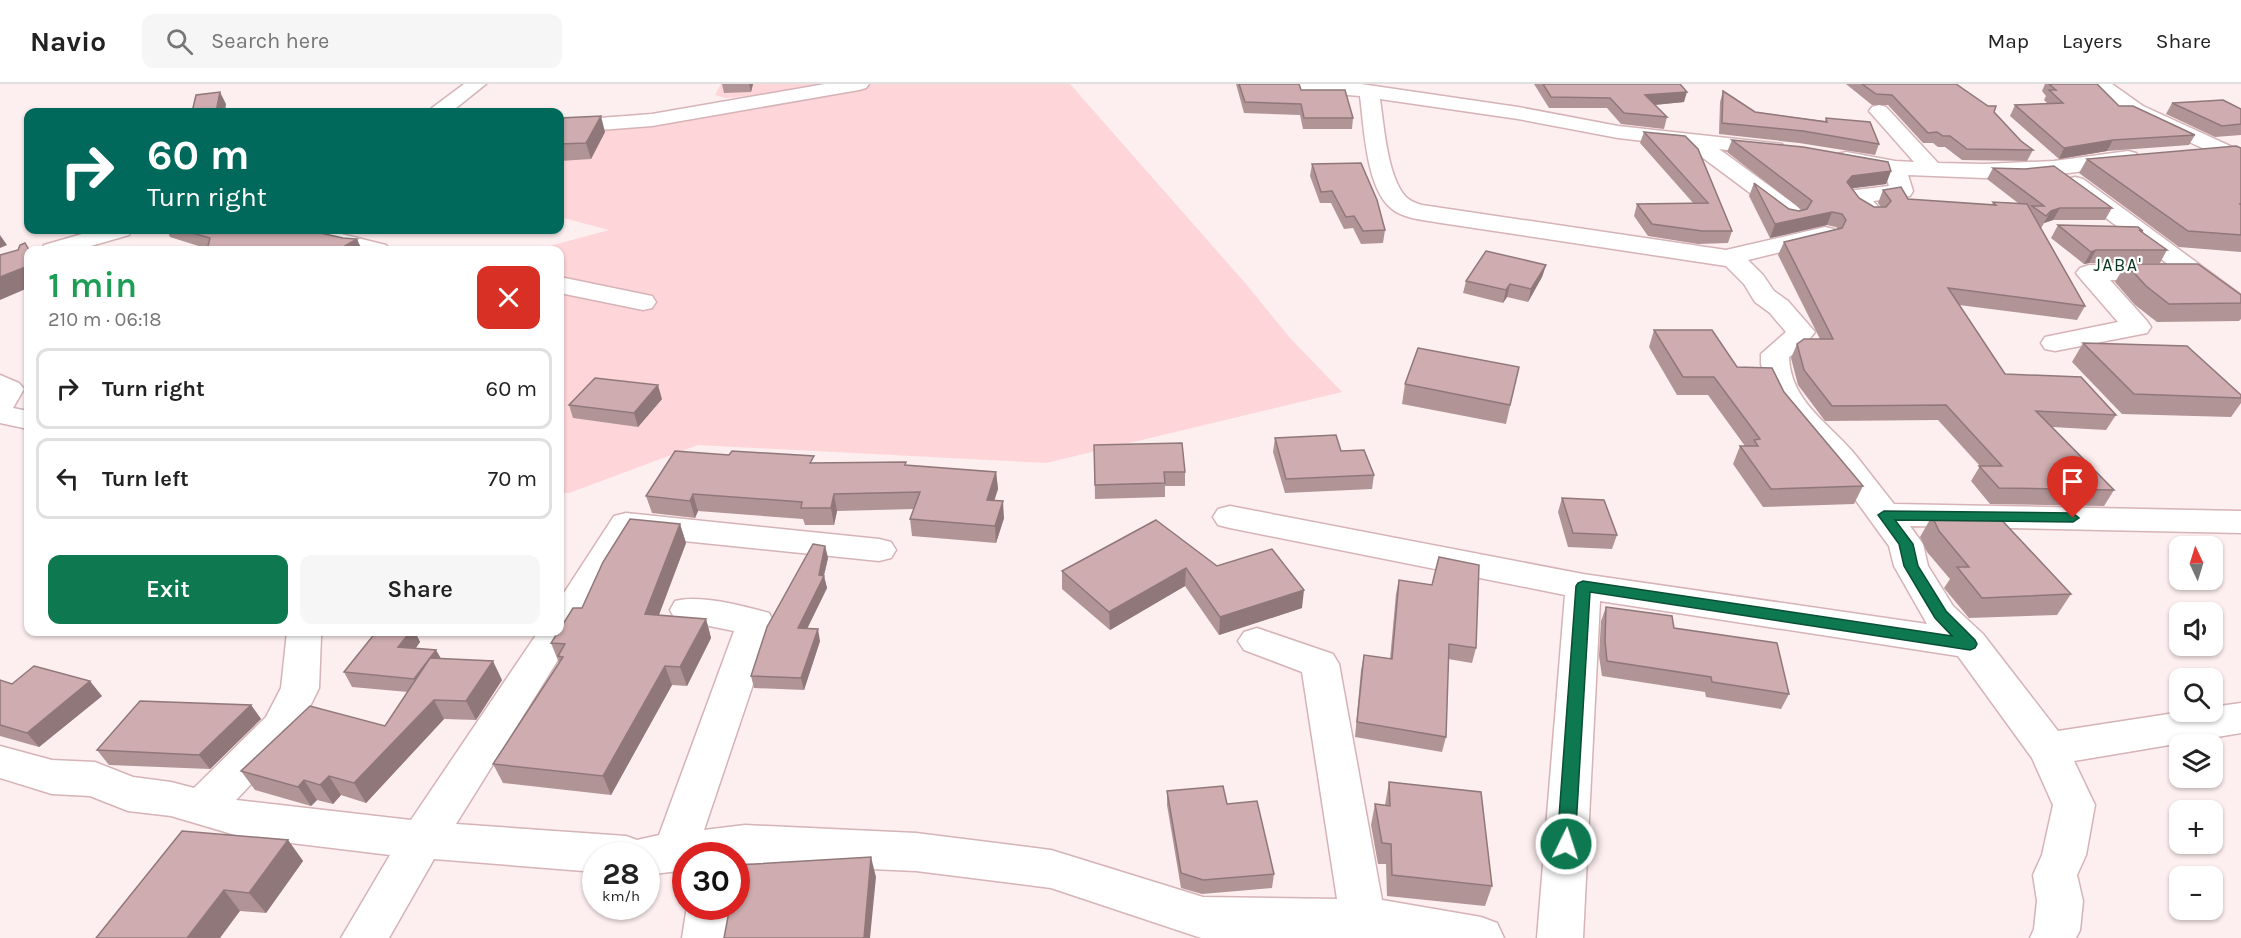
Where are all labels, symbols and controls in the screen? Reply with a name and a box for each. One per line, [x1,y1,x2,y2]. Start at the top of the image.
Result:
search box [142,14,562,68]
text: Navio [30,25,106,58]
icon: search [163,25,196,58]
text: Search here [211,28,329,54]
text: Map [1987,29,2029,53]
text: Layers [2062,29,2123,53]
text: Share [2156,29,2211,53]
text: 60 m [147,130,250,180]
icon: right [48,132,126,210]
text: Turn right [147,181,267,213]
district label: JABA' [2093,254,2143,276]
text: 1 min [48,264,137,306]
button: close [477,266,540,329]
text: 210 m · 06:18 [48,308,161,331]
icon: right [51,372,84,405]
text: Turn right [102,376,205,402]
text: 60 m [486,376,537,402]
pin [2047,456,2098,518]
icon: left [51,462,84,495]
icon: arrive [2056,465,2089,498]
text: Turn left [102,466,189,492]
text: 70 m [488,466,537,492]
north arrow [2169,536,2223,590]
map controls [2169,536,2223,920]
button: Exit [48,555,288,624]
button: Share [300,555,540,624]
button: sound [2169,602,2223,656]
button: search [2169,668,2223,722]
button: layers [2169,734,2223,788]
button: + [2169,800,2223,854]
position arrow [1534,812,1598,876]
speed limit sign: 30 [672,842,750,920]
text: 28 [602,856,640,892]
button: − [2169,866,2223,920]
text: km/h [602,887,640,905]

